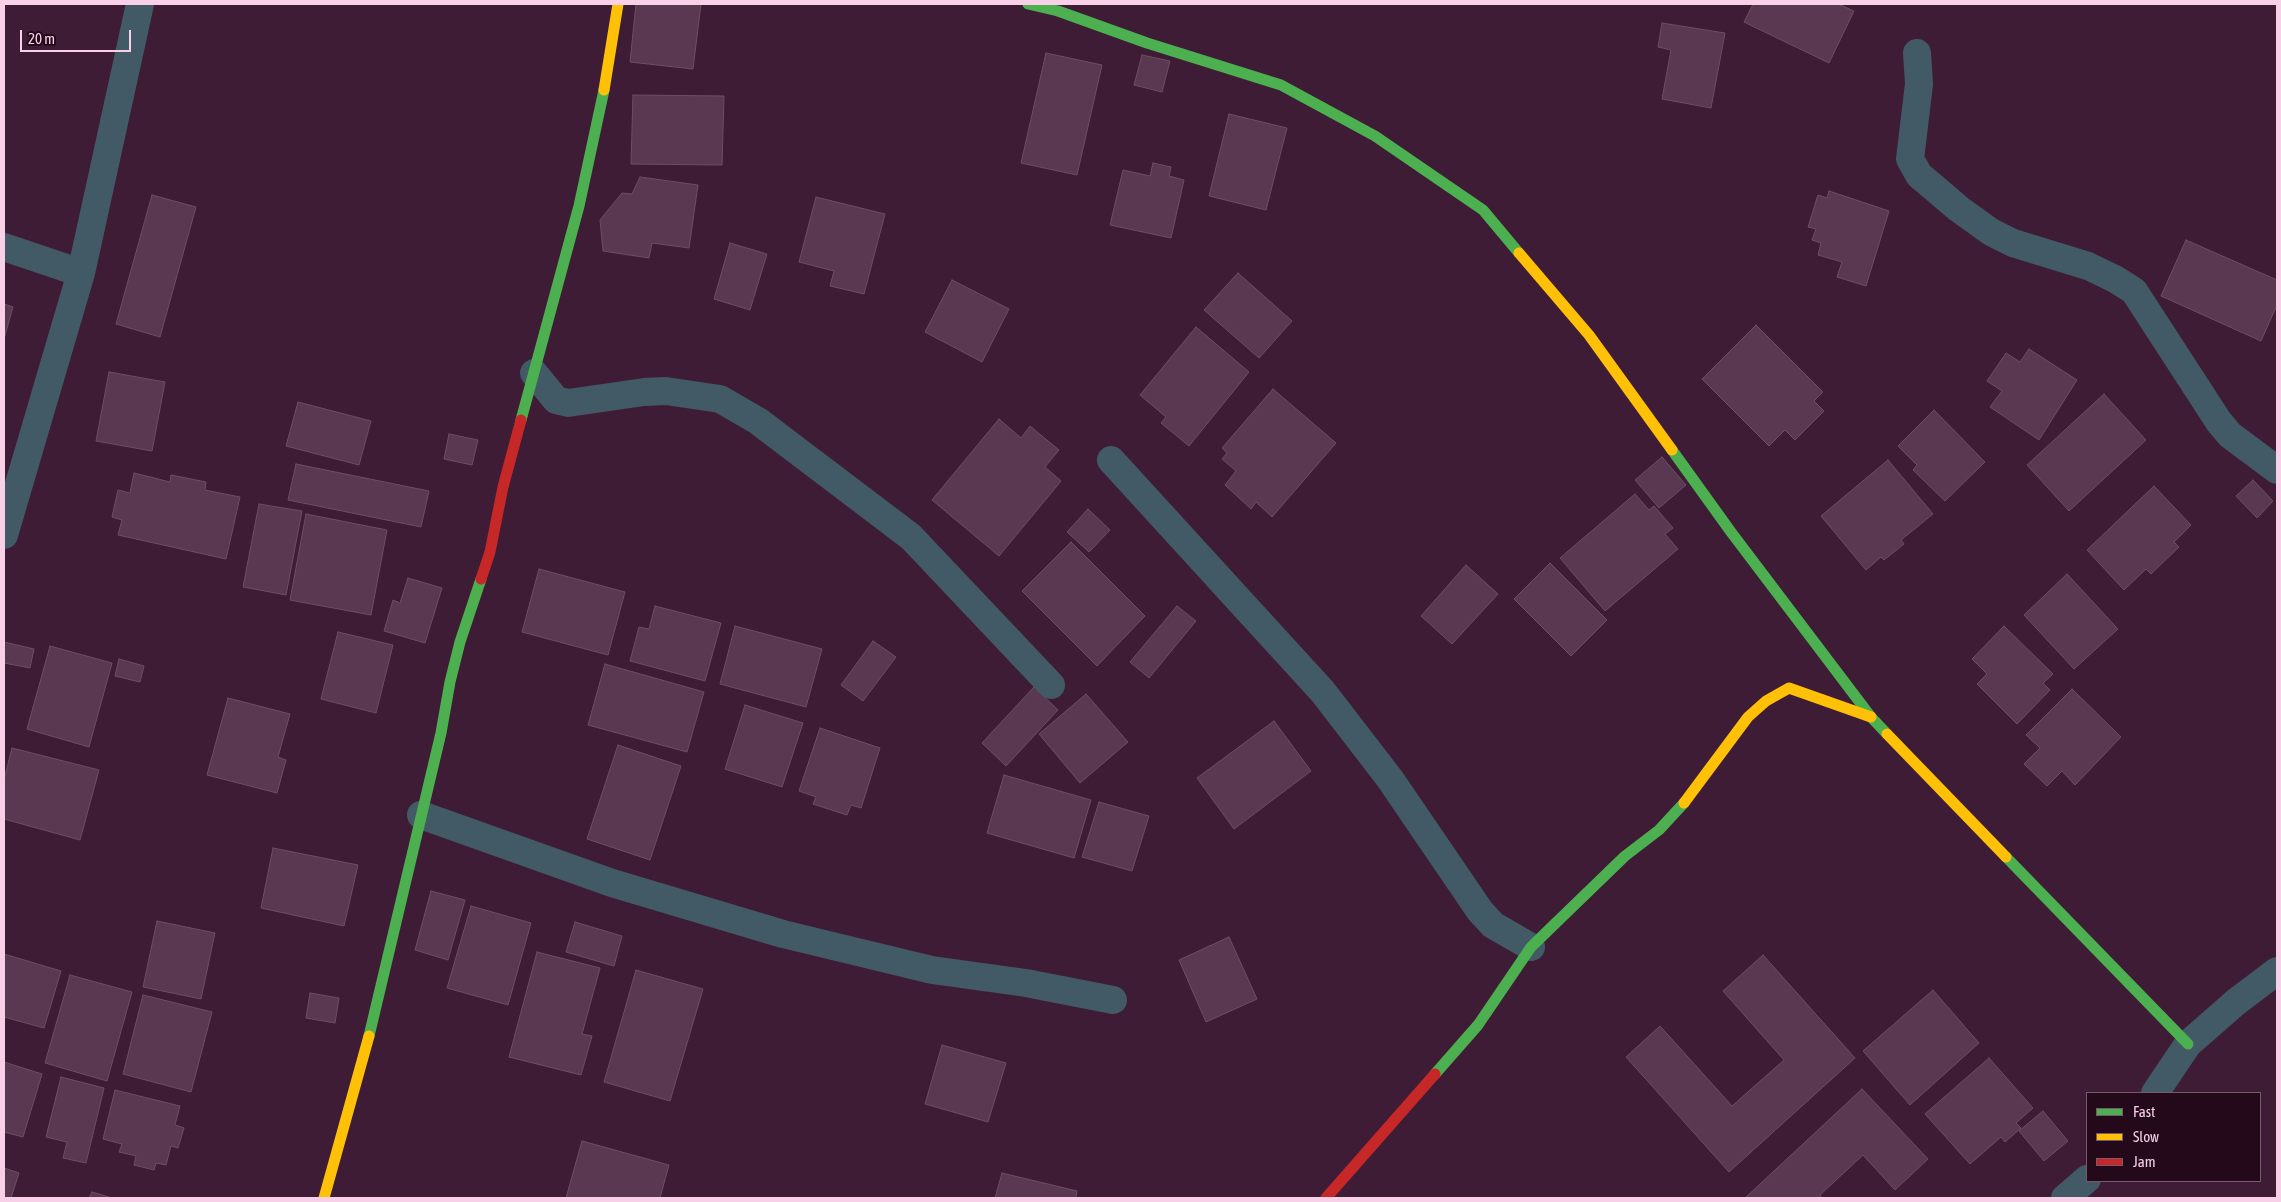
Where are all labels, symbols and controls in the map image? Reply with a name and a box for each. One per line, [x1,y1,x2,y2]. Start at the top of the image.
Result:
scale bar [22,20,134,52]
text: 20 m [28,30,55,47]
legend [2086,1092,2261,1182]
text: Fast [2133,1103,2155,1120]
text: Slow [2133,1128,2159,1145]
text: Jam [2133,1153,2156,1170]

